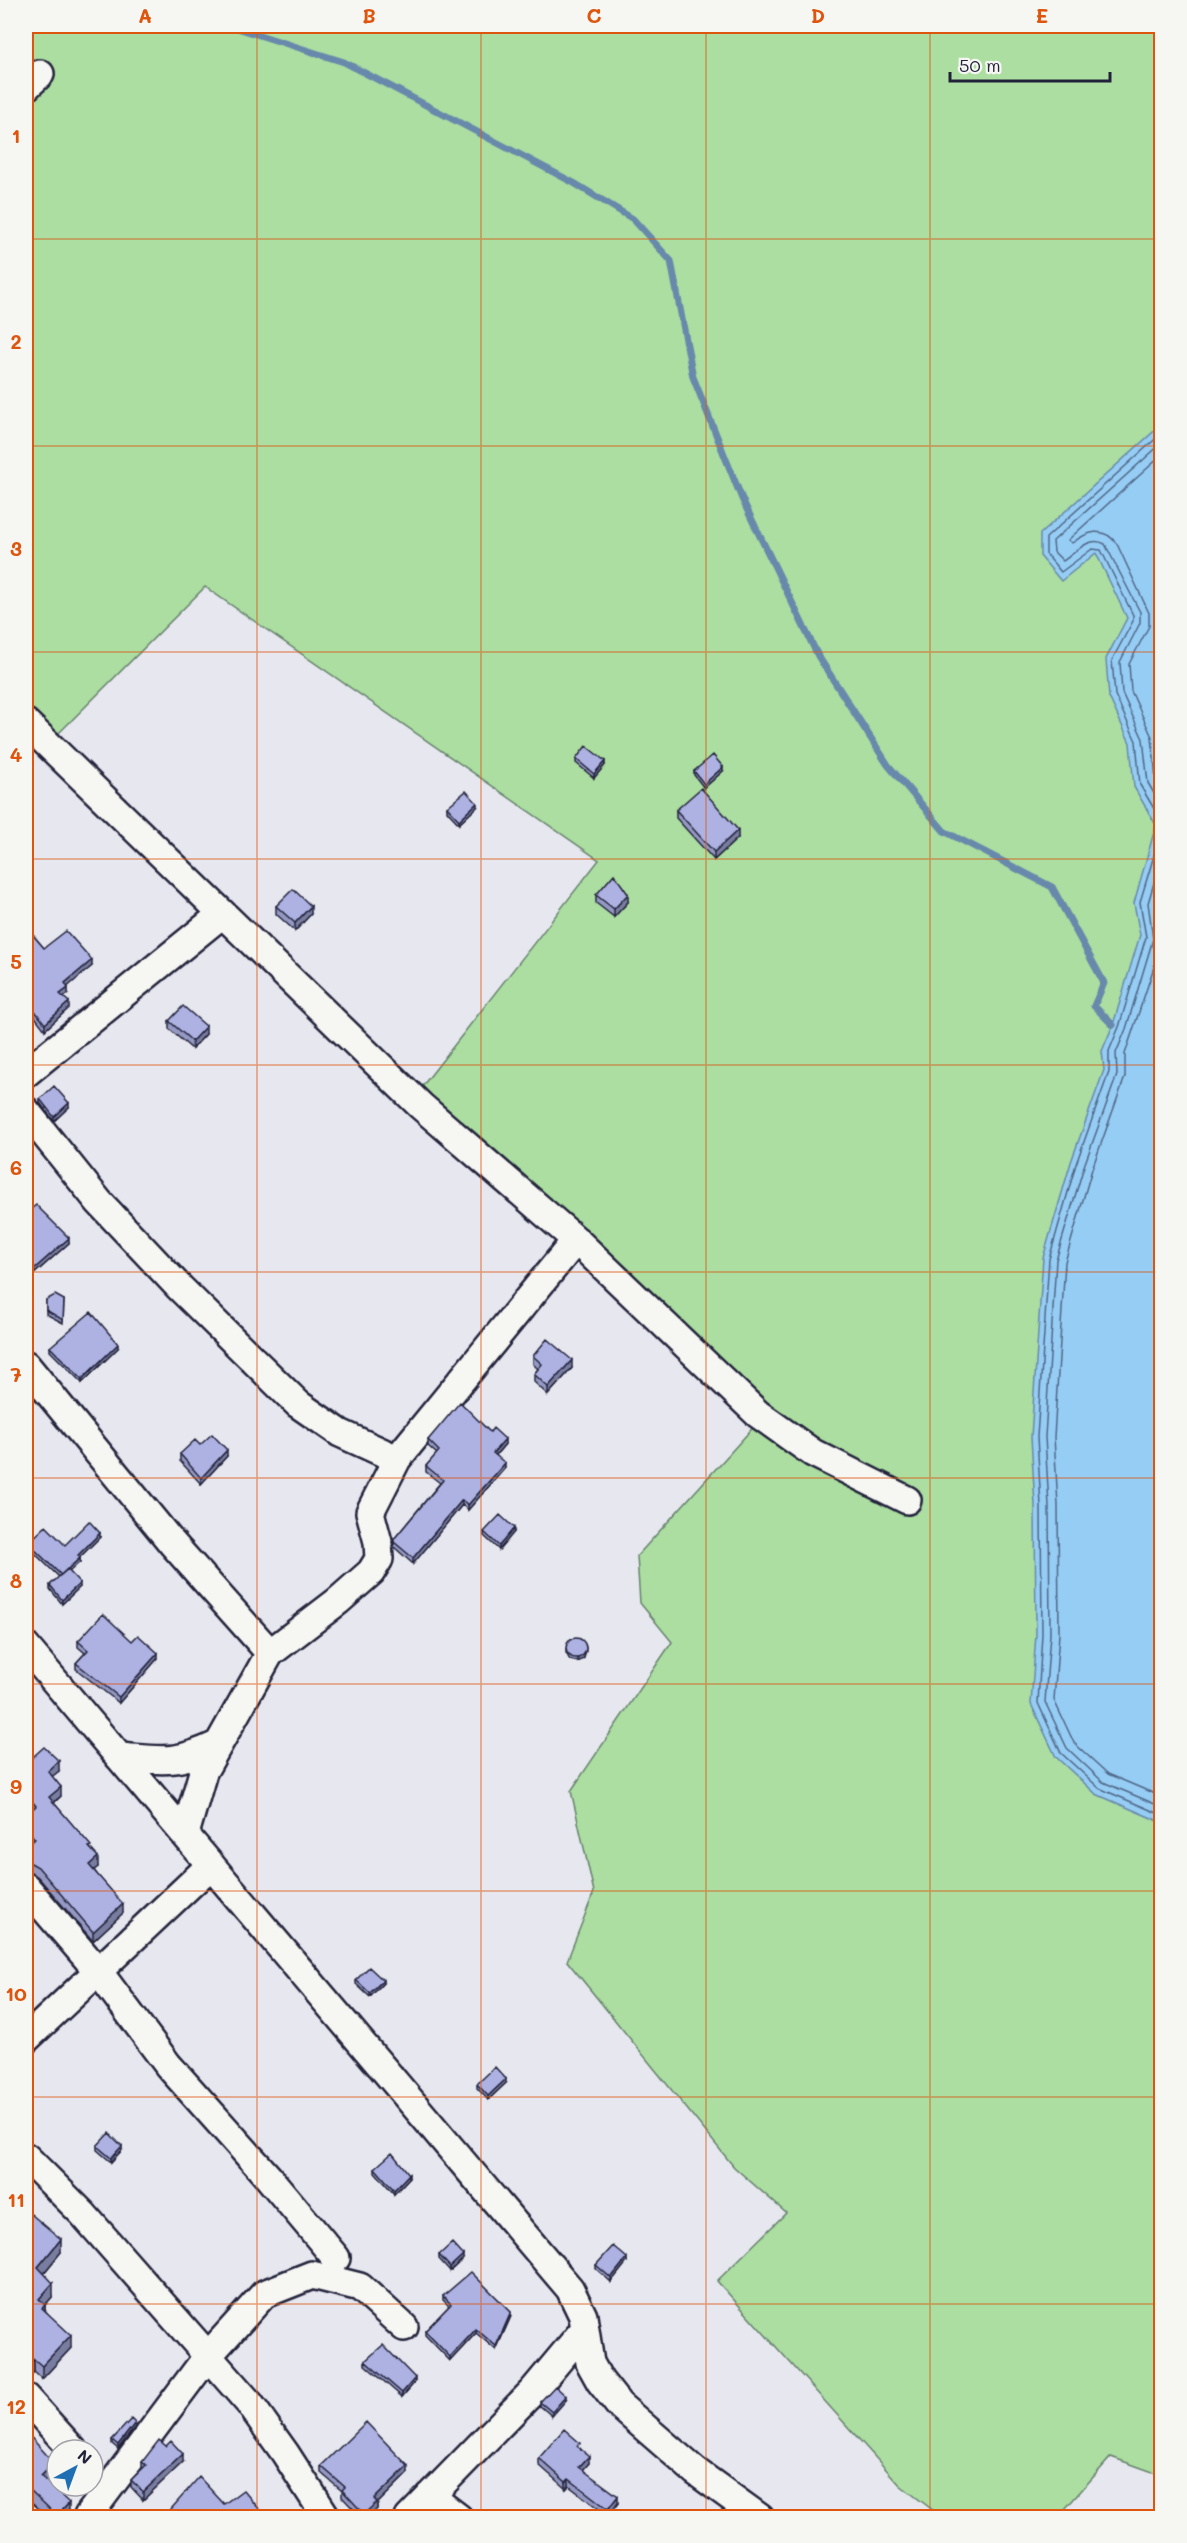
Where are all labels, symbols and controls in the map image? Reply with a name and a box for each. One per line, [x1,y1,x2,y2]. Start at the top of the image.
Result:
text: A [138,2,152,28]
text: B [362,2,376,28]
text: C [587,2,602,28]
text: D [811,2,825,28]
text: E [1036,2,1048,28]
scale bar [950,45,1110,83]
text: 50 m [959,53,1001,77]
text: 1 [12,122,20,148]
text: 2 [10,328,22,354]
text: 3 [10,535,22,561]
text: 4 [10,741,23,767]
text: 5 [10,948,22,974]
text: 6 [10,1154,22,1180]
text: 7 [10,1361,22,1387]
text: 8 [10,1567,22,1593]
text: 9 [10,1773,22,1799]
text: 10 [5,1980,27,2006]
text: 11 [7,2186,25,2212]
text: 12 [6,2393,26,2419]
north arrow [45,2438,105,2498]
text: N [74,2444,97,2468]

